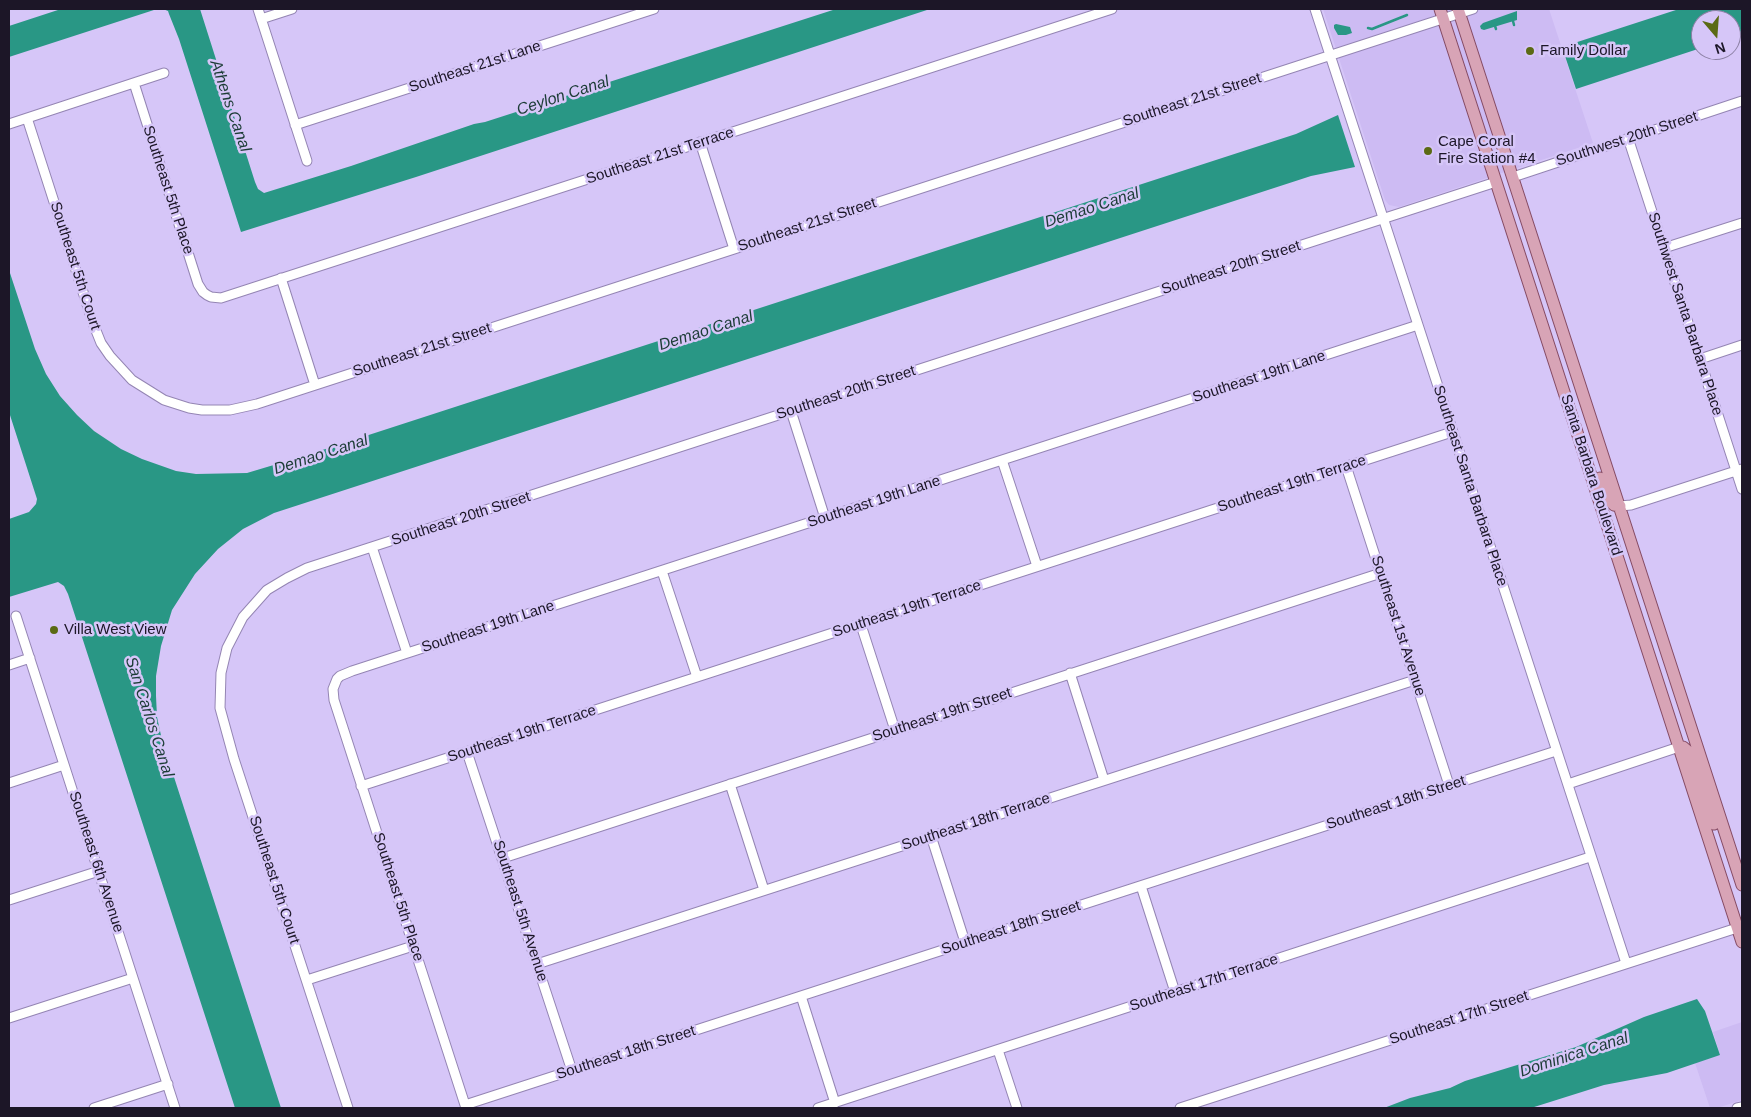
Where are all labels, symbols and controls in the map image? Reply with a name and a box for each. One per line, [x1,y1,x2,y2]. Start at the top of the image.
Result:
north arrow [1691,10,1741,60]
street label: Southeast 21st Lane [407,37,543,97]
text: N [1713,39,1728,57]
place label: Family Dollar [1540,42,1628,60]
marker: Family Dollar [1524,45,1536,57]
water label: Athens Canal [205,57,255,155]
street label: Southeast 21st Street [1121,69,1263,131]
water label: Ceylon Canal [514,72,612,120]
street label: Southwest 20th Street [1554,108,1700,170]
street label: Southeast 5th Place [139,123,197,257]
street label: Southeast 21st Terrace [584,124,736,188]
place label: Cape Coral Fire Station #4 [1438,133,1536,168]
marker: Cape Coral Fire Station #4 [1422,145,1434,157]
water label: Demao Canal [1043,184,1141,232]
street label: Southeast 21st Street [736,194,878,256]
street label: Southeast 5th Court [46,200,104,332]
street label: Southwest Santa Barbara Place [1644,210,1726,418]
street label: Southeast 20th Street [1159,237,1303,299]
water label: Demao Canal [657,307,755,355]
street label: Southeast 21st Street [351,319,493,381]
street label: Southeast 19th Lane [1190,347,1328,407]
street label: Southeast 20th Street [774,362,918,424]
street label: Southeast Santa Barbara Place [1429,383,1511,589]
street label: Santa Barbara Boulevard [1556,392,1626,558]
water label: Demao Canal [272,431,370,479]
street label: Southeast 19th Terrace [1215,451,1369,517]
street label: Southeast 19th Lane [805,472,943,532]
street label: Southeast 20th Street [389,488,533,550]
street label: Southeast 1st Avenue [1367,554,1429,698]
street label: Southeast 19th Terrace [830,576,984,642]
street label: Southeast 19th Lane [419,597,557,657]
place label: Villa West View [64,621,167,639]
marker: Villa West View [48,624,60,636]
water label: San Carlos Canal [120,654,178,780]
street label: Southeast 19th Street [870,684,1014,746]
street label: Southeast 19th Terrace [445,701,599,767]
street label: Southeast 18th Street [1324,772,1468,834]
street label: Southeast 6th Avenue [65,789,127,935]
street label: Southeast 18th Terrace [899,789,1053,855]
street label: Southeast 5th Court [245,814,303,946]
street label: Southeast 5th Place [369,830,427,964]
street label: Southeast 5th Avenue [489,838,551,984]
street label: Southeast 18th Street [939,897,1083,959]
street label: Southeast 17th Terrace [1127,950,1281,1016]
street label: Southeast 17th Street [1387,987,1531,1049]
street label: Southeast 18th Street [554,1022,698,1084]
water label: Dominica Canal [1517,1028,1631,1082]

